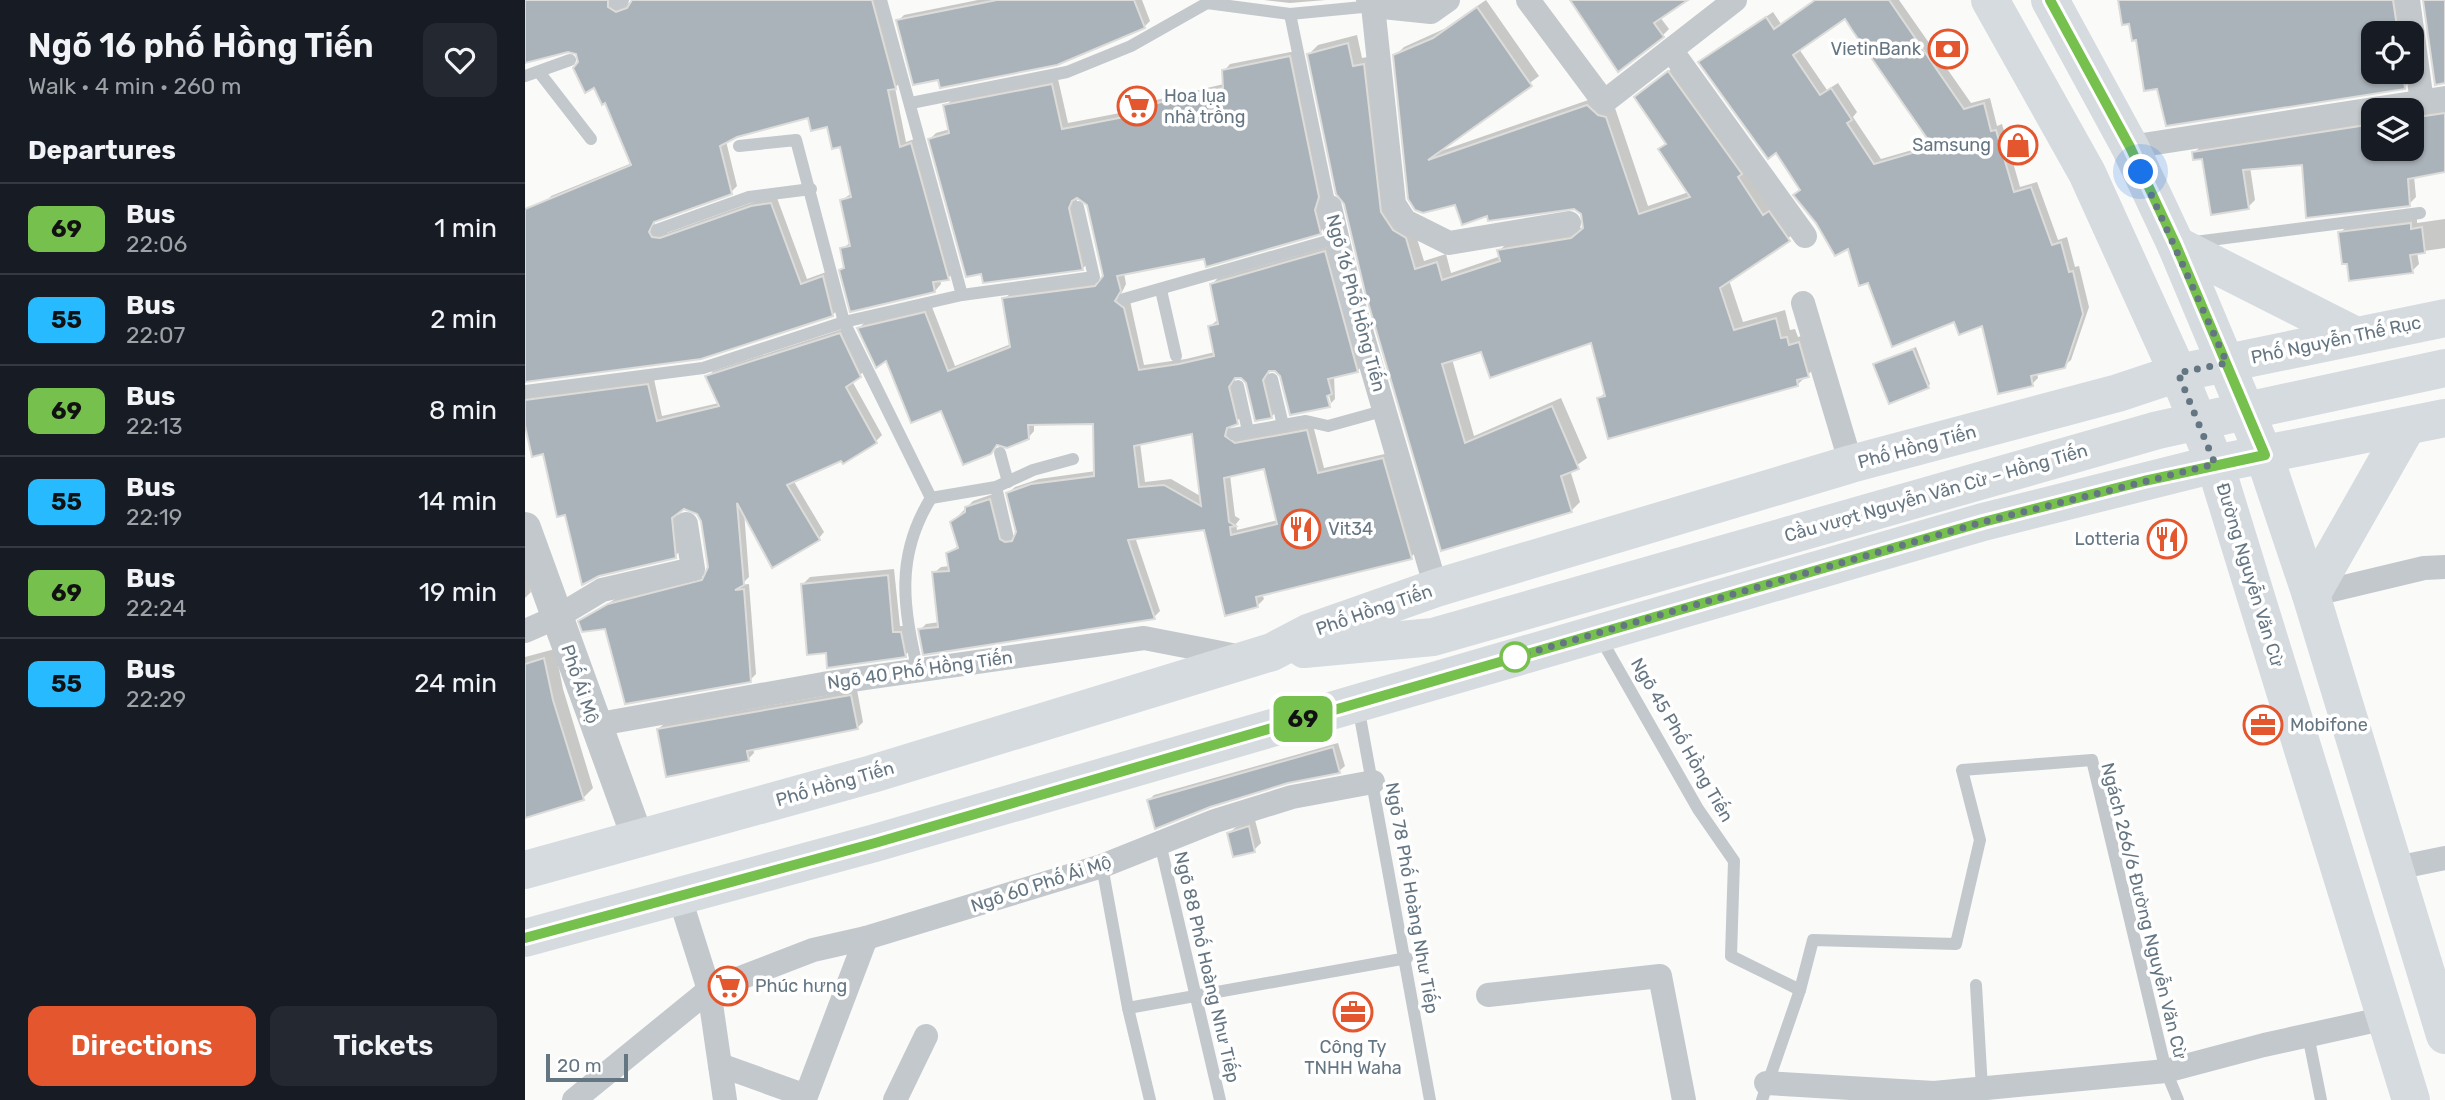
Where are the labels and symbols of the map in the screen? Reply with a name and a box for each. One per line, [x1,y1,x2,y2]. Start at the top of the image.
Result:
bank icon: VietinBank [1927,28,1969,70]
place label: VietinBank [1830,38,1922,60]
supermarket icon: Hoa lụa nhà trồng [1116,85,1158,127]
place label: Hoa lụa nhà trồng [1164,85,1246,128]
shop icon: Samsung [1997,124,2039,166]
place label: Samsung [1912,134,1991,156]
your location [2123,154,2158,189]
street label: Ngõ 16 Phố Hồng Tiến [1322,212,1391,394]
street label: Phố Nguyễn Thế Rục [2249,310,2423,369]
street label: Phố Hồng Tiến [1855,420,1979,473]
street label: Cầu vượt Nguyễn Văn Cừ – Hồng Tiến [1782,438,2090,547]
street label: Đường Nguyễn Văn Cừ [2212,480,2289,670]
restaurant icon: Vit34 [1280,508,1322,550]
place label: Vit34 [1328,518,1373,540]
restaurant icon: Lotteria [2146,518,2188,560]
place label: Lotteria [2075,528,2140,550]
street label: Phố Hồng Tiến [1313,579,1435,640]
street label: Phố Ái Mộ [556,641,605,726]
unlabelled marker [1500,642,1530,672]
street label: Ngõ 40 Phố Hồng Tiến [826,645,1014,694]
street label: Ngõ 45 Phố Hồng Tiến [1626,654,1739,826]
line badge: 69 [1271,696,1335,742]
office icon: Mobifone [2242,704,2284,746]
place label: Mobifone [2290,714,2368,736]
street label: Phố Hồng Tiến [773,756,897,811]
street label: Ngách 266/6 Đường Nguyễn Văn Cừ [2096,760,2192,1062]
street label: Ngõ 78 Phố Hoàng Như Tiếp [1381,780,1444,1015]
street label: Ngõ 88 Phố Hoàng Như Tiếp [1170,849,1245,1085]
street label: Ngõ 60 Phố Ái Mộ [968,850,1114,917]
supermarket icon: Phúc hưng [707,965,749,1007]
place label: Phúc hưng [755,975,847,997]
office icon: Công Ty TNHH Waha [1332,991,1374,1033]
place label: Công Ty TNHH Waha [1304,1036,1402,1079]
scale bar [546,1051,628,1083]

